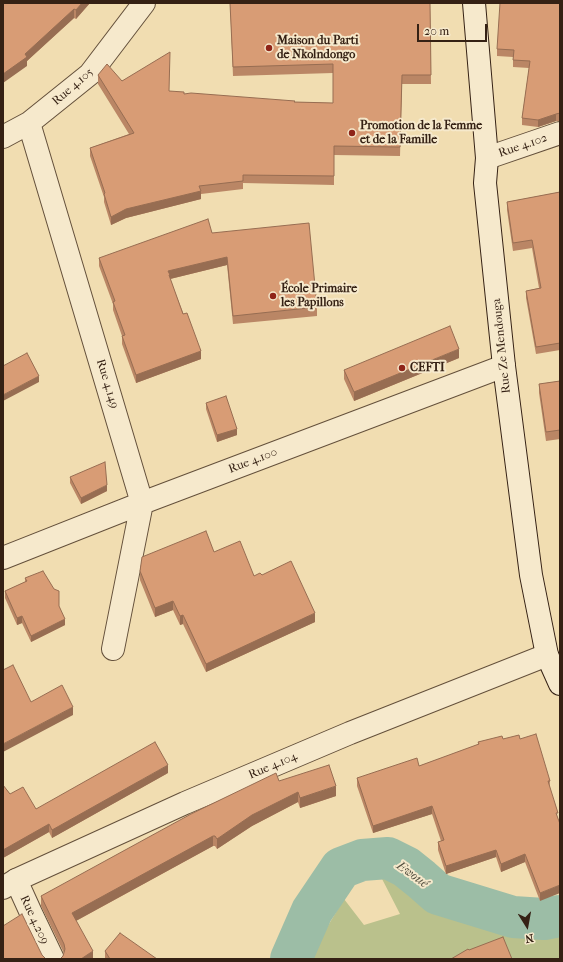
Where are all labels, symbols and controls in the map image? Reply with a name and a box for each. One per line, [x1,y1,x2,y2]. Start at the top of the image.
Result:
scale bar [419,16,489,42]
text: 20 m [424,24,449,38]
place label: Maison du Parti de Nkolndongo [277,34,359,62]
marker: Maison du Parti de Nkolndongo [264,43,274,53]
street label: Rue 4.105 [50,65,96,109]
place label: Promotion de la Femme et de la Famille [360,119,482,147]
marker: Promotion de la Femme et de la Famille [347,128,357,138]
street label: Rue 4.102 [497,131,549,161]
place label: École Primaire les Papillons [281,282,357,310]
marker: École Primaire les Papillons [268,291,278,301]
street label: Rue Ze Mendouga [490,298,514,394]
street label: Rue 4.149 [93,357,121,411]
place label: CEFTI [410,361,445,375]
marker: CEFTI [397,363,407,373]
street label: Rue 4.100 [227,445,279,477]
street label: Rue 4.104 [247,749,299,783]
water label: Ewoué [393,858,431,892]
street label: Rue 4.209 [16,893,52,947]
north arrow [507,906,547,946]
text: N [524,931,535,945]

